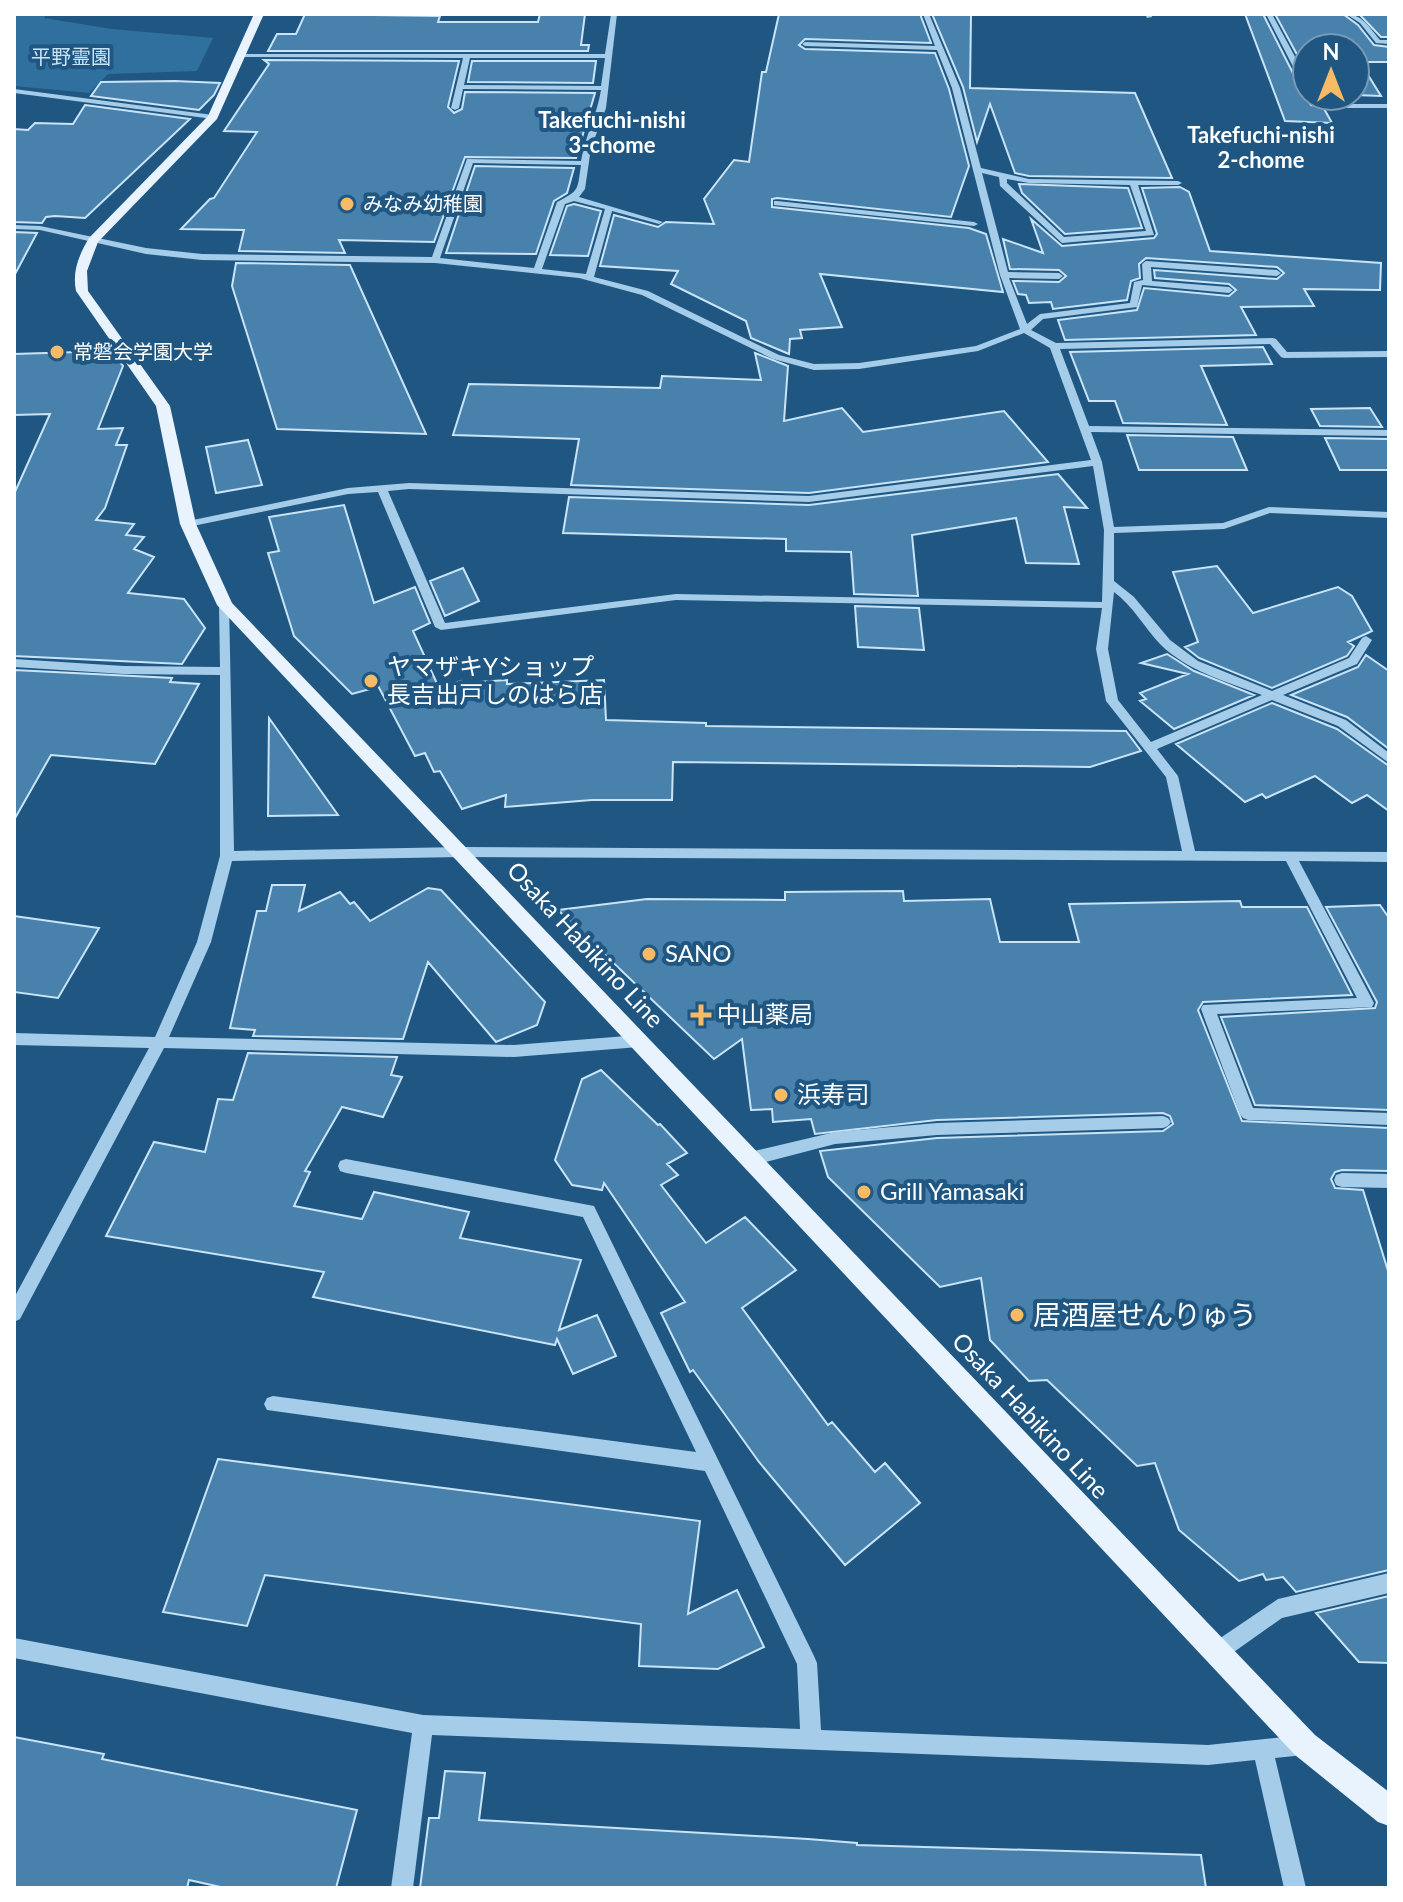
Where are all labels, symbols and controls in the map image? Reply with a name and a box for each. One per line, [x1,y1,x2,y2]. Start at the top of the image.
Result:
north arrow [1291,32,1371,112]
text: N [1323,38,1339,65]
park label: 平野霊園 [31,44,111,68]
district label: Takefuchi-nishi 3-chome [538,106,686,158]
district label: Takefuchi-nishi 2-chome [1187,121,1335,173]
place label: みなみ幼稚園 [363,191,483,215]
marker: みなみ幼稚園 [338,195,356,213]
place label: 常磐会学園大学 [73,339,213,363]
marker: 常磐会学園大学 [48,343,66,361]
place label: ヤマザキYショップ 長吉出戸しのはら店 [387,651,603,708]
marker: ヤマザキYショップ 長吉出戸しのはら店 [362,672,380,690]
street label: Osaka Habikino Line [502,855,670,1033]
place label: SANO [665,938,732,967]
marker: SANO [640,945,658,963]
place label: 中山薬局 [717,999,813,1028]
marker: 中山薬局 [692,1006,710,1024]
place label: 浜寿司 [797,1079,869,1108]
marker: 浜寿司 [772,1086,790,1104]
place label: Grill Yamasaki [880,1176,1025,1205]
marker: Grill Yamasaki [855,1183,873,1201]
place label: 居酒屋せんりゅう [1033,1297,1257,1331]
marker: 居酒屋せんりゅう [1008,1306,1026,1324]
street label: Osaka Habikino Line [947,1326,1115,1504]

